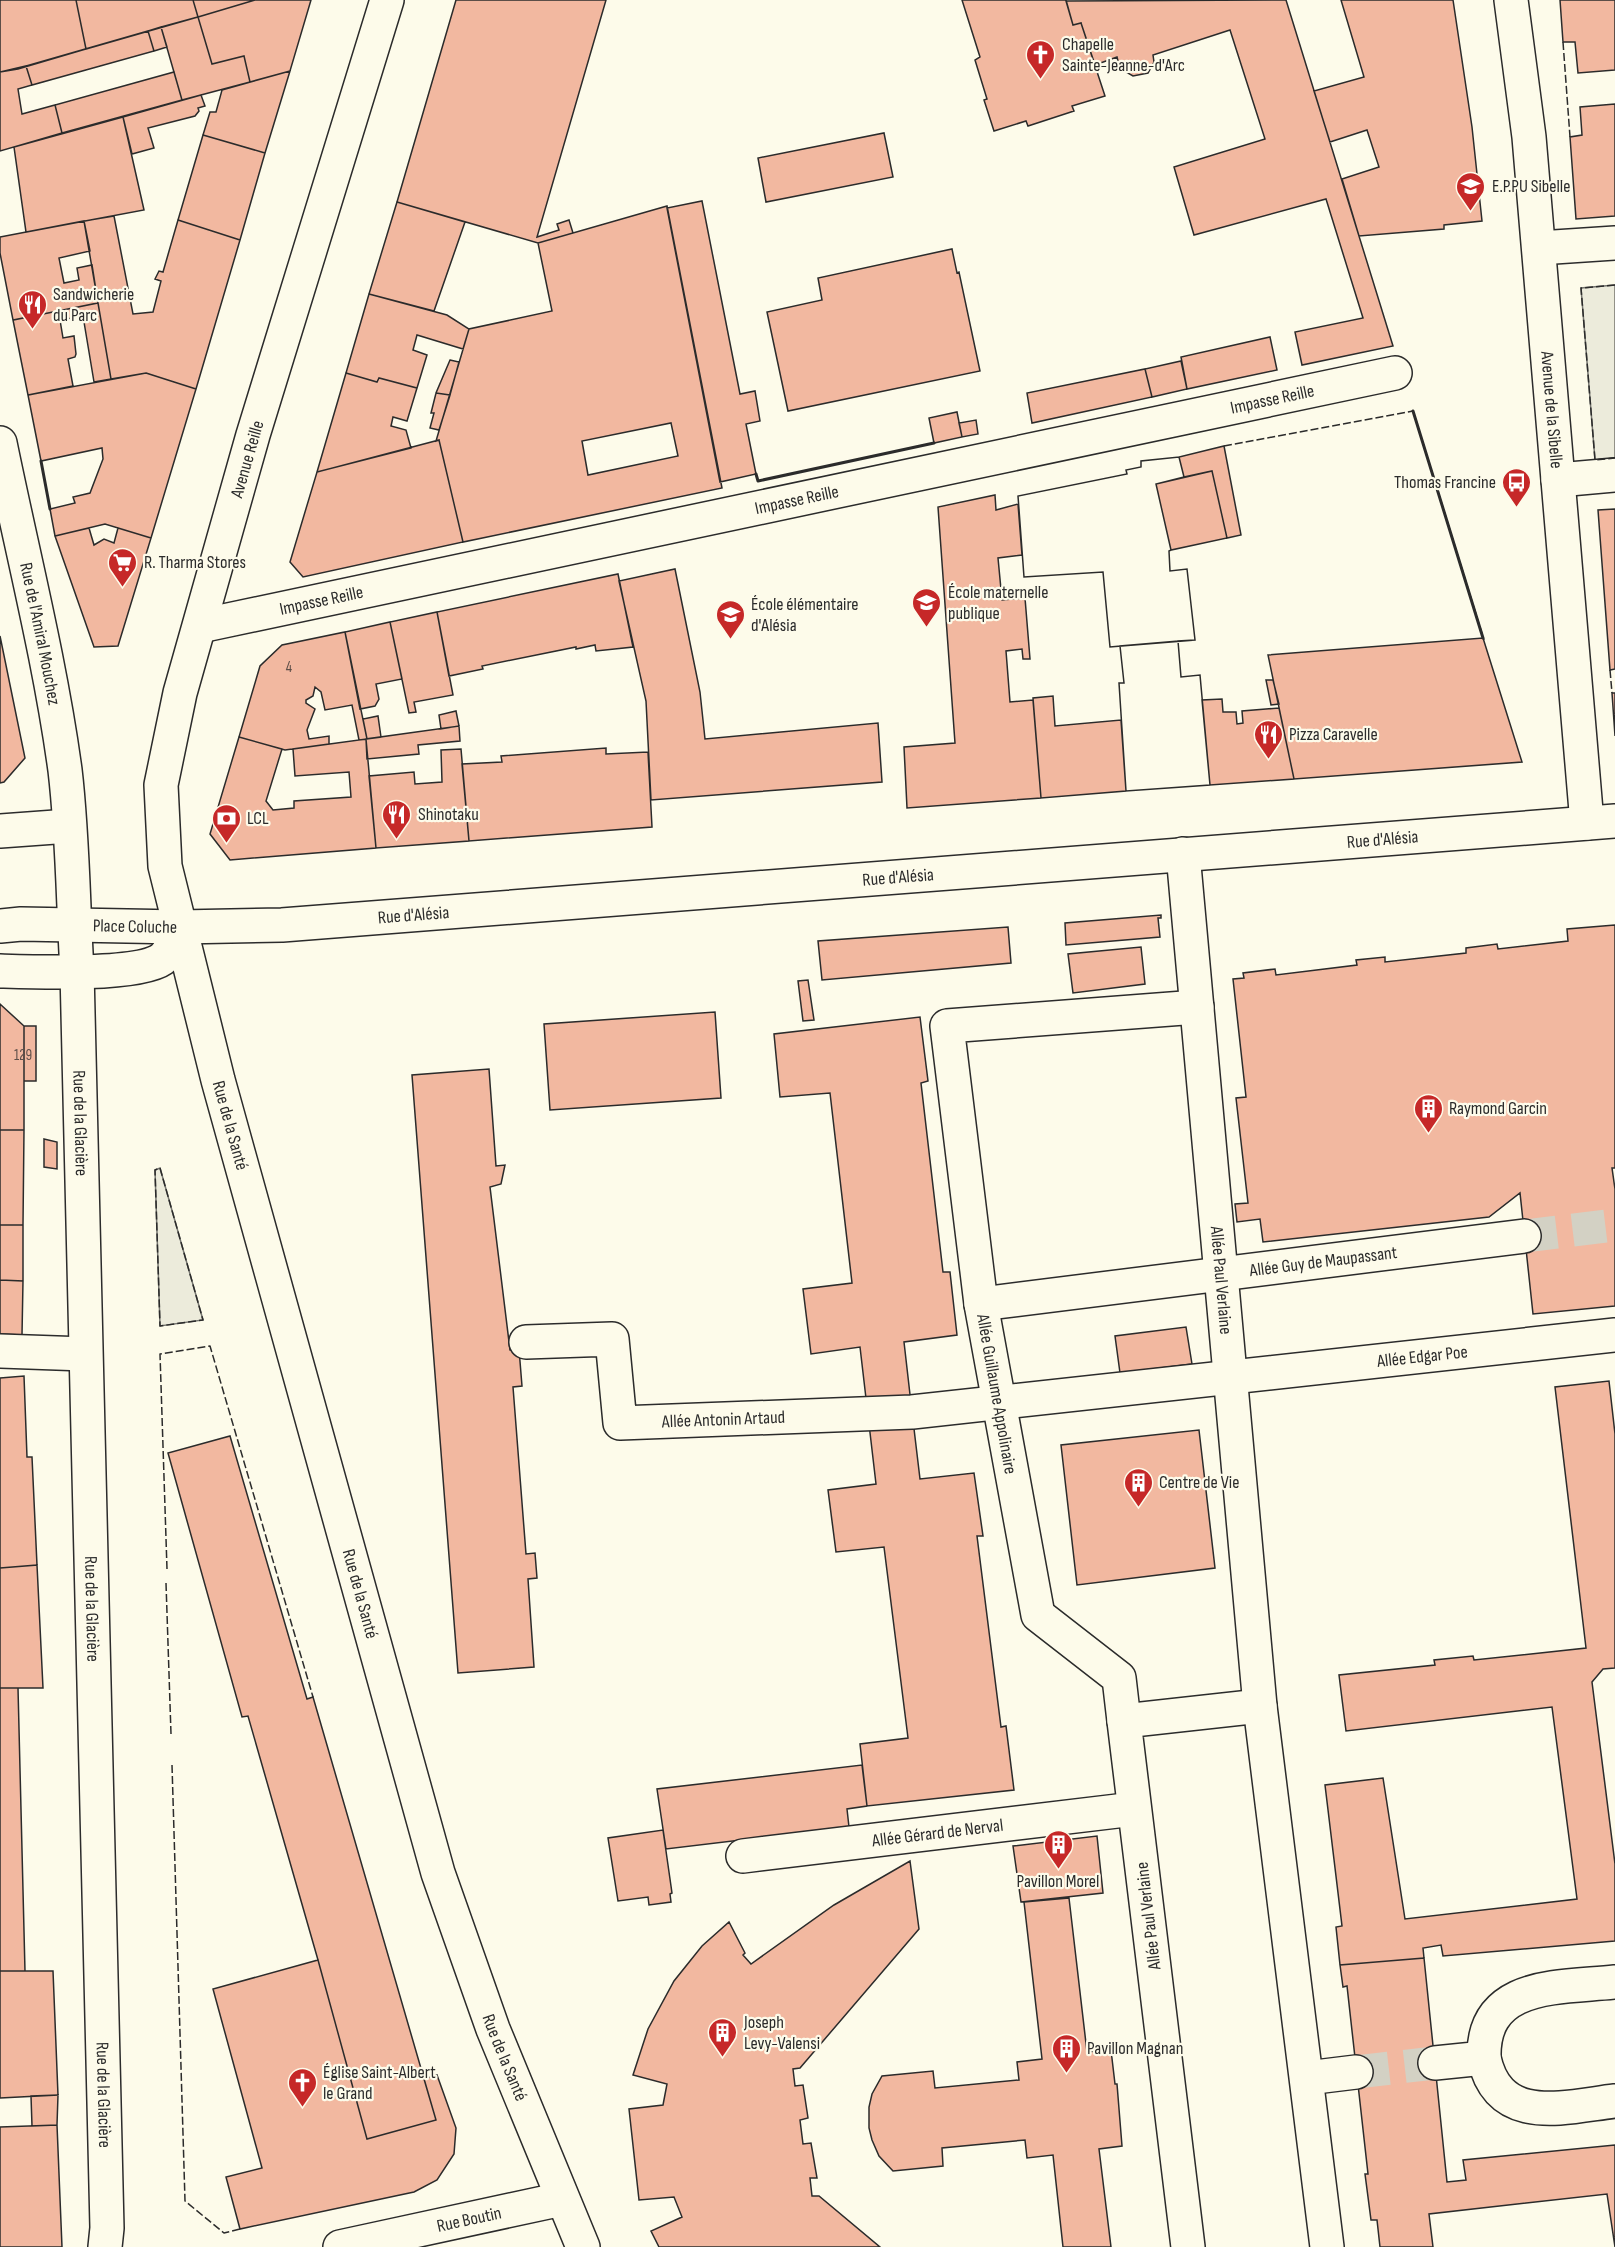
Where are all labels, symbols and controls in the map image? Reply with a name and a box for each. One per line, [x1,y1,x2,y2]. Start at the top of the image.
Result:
place label: Chapelle Sainte-Jeanne-d'Arc [1062,34,1185,76]
church icon: Chapelle Sainte-Jeanne-d'Arc [1025,38,1057,80]
school or university icon: E.P.PU Sibelle [1455,170,1487,212]
place label: E.P.PU Sibelle [1492,176,1570,197]
place label: Sandwicherie du Parc [53,284,134,326]
restaurant icon: Sandwicherie du Parc [16,288,48,330]
street label: Avenue de la Sibelle [1536,349,1567,469]
street label: Impasse Reille [1229,380,1316,419]
street label: Avenue Reille [226,418,269,501]
bus stop icon: Thomas Francine [1501,466,1533,508]
place label: Thomas Francine [1394,472,1496,493]
street label: Impasse Reille [753,481,841,519]
supermarket icon: R. Tharma Stores [107,546,139,588]
place label: R. Tharma Stores [144,552,246,573]
street label: Rue de l'Amiral Mouchez [15,560,65,707]
street label: Impasse Reille [278,582,365,620]
place label: École maternelle publique [948,582,1048,624]
school or university icon: École maternelle publique [911,586,943,628]
place label: École élémentaire d'Alésia [751,594,859,636]
school or university icon: École élémentaire d'Alésia [714,598,746,640]
house number: 4 [286,658,292,677]
restaurant icon: Pizza Caravelle [1252,718,1284,760]
place label: Pizza Caravelle [1289,724,1378,745]
restaurant icon: Shinotaku [381,798,413,840]
bank icon: LCL [210,802,242,844]
place label: Shinotaku [418,804,479,825]
place label: LCL [247,808,269,829]
street label: Rue d'Alésia [1346,826,1419,853]
street label: Rue d'Alésia [861,864,935,891]
street label: Rue d'Alésia [377,902,450,928]
street label: Place Coluche [93,915,177,938]
house number: 129 [14,1046,32,1065]
street label: Rue de la Glacière [68,1070,92,1176]
street label: Rue de la Santé [208,1079,253,1173]
building icon: Raymond Garcin [1412,1092,1444,1134]
place label: Raymond Garcin [1449,1098,1547,1119]
street label: Allée Paul Verlaine [1206,1224,1236,1335]
street label: Allée Guy de Maupassant [1247,1242,1399,1281]
street label: Allée Guillaume Appolinaire [972,1311,1021,1476]
street label: Allée Edgar Poe [1375,1341,1469,1372]
street label: Allée Antonin Artaud [661,1407,786,1432]
building icon: Centre de Vie [1122,1466,1154,1508]
place label: Centre de Vie [1159,1472,1239,1493]
street label: Rue de la Santé [338,1547,382,1641]
street label: Rue de la Glacière [80,1556,103,1662]
street label: Allée Gérard de Nerval [870,1815,1004,1852]
building icon: Pavillon Morel [1042,1828,1074,1870]
street label: Allée Paul Verlaine [1131,1861,1166,1972]
place label: Pavillon Morel [1017,1871,1099,1892]
street label: Rue de la Santé [478,2011,532,2104]
place label: Joseph Levy-Valensi [743,2012,820,2054]
building icon: Joseph Levy-Valensi [707,2016,739,2058]
building icon: Pavillon Magnan [1050,2032,1082,2074]
place label: Pavillon Magnan [1087,2038,1183,2059]
street label: Rue de la Glacière [92,2042,115,2148]
place label: Église Saint-Albert le Grand [323,2062,436,2104]
church icon: Église Saint-Albert le Grand [286,2066,318,2108]
street label: Rue Boutin [435,2202,503,2237]

